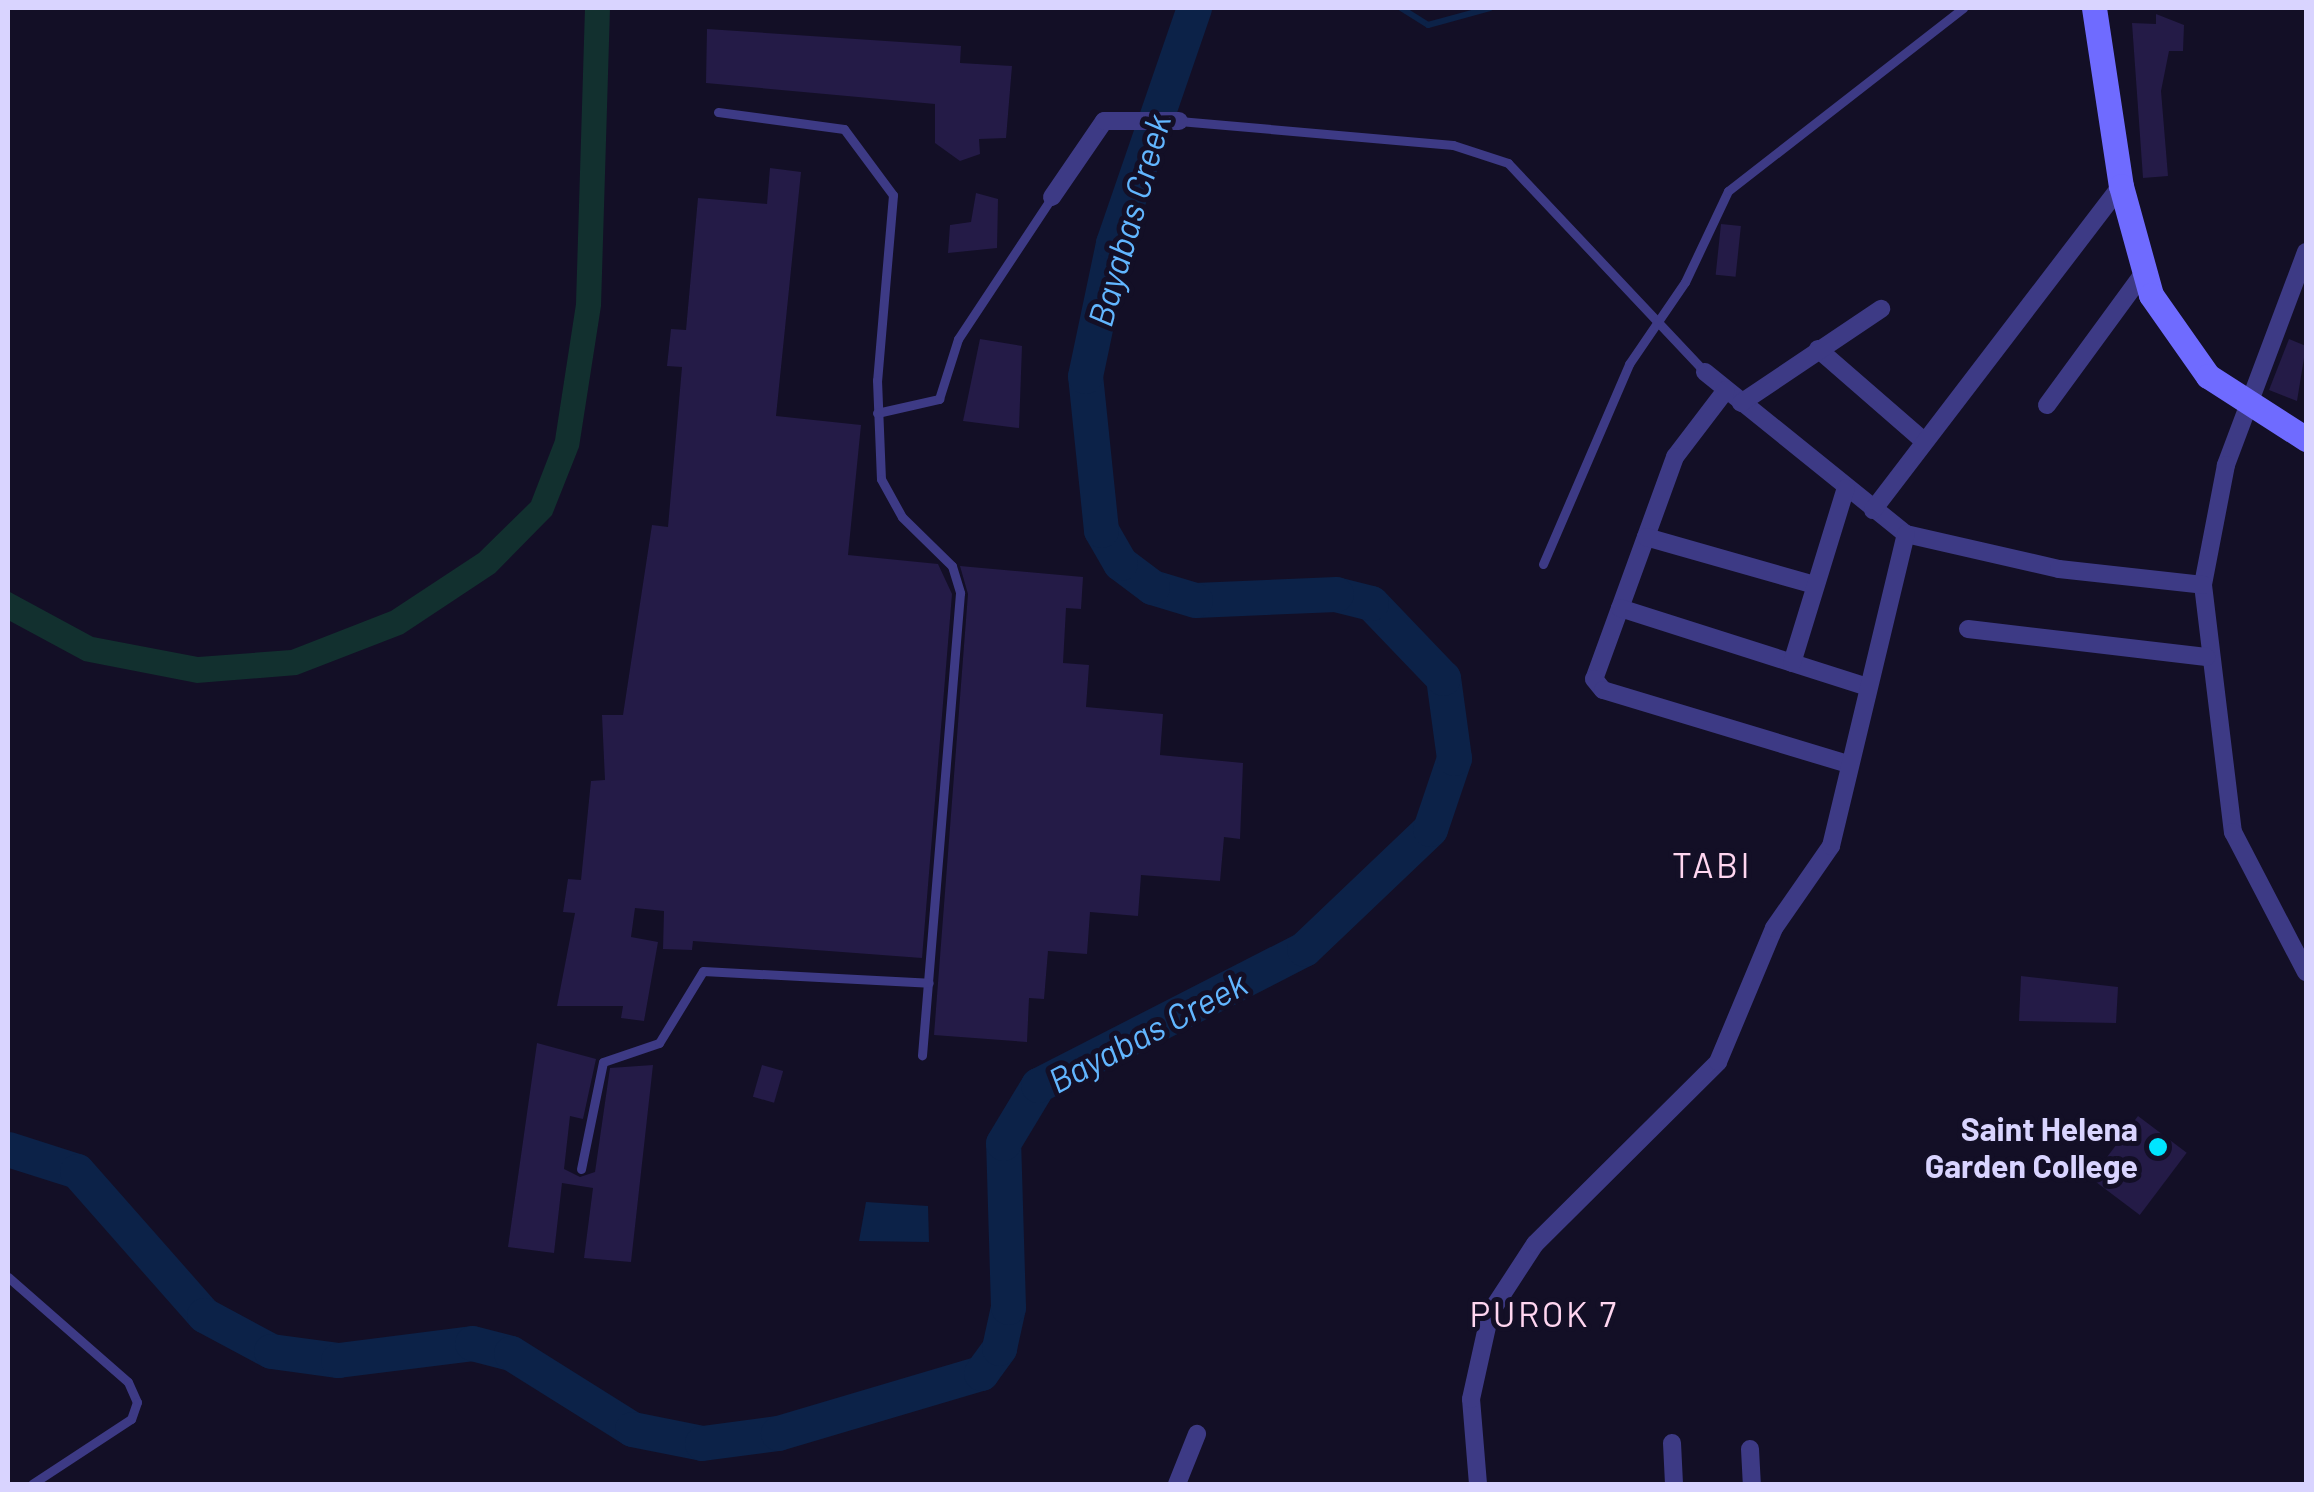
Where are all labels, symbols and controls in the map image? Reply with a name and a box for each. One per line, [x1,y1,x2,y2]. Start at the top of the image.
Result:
water label: Bayabas Creek [1078,109,1178,331]
district label: TABI [1672,843,1752,885]
water label: Bayabas Creek [1041,961,1253,1101]
place label: Saint Helena Garden College [1925,1110,2138,1185]
marker: Saint Helena Garden College [2147,1136,2169,1158]
district label: PUROK 7 [1469,1292,1619,1334]

